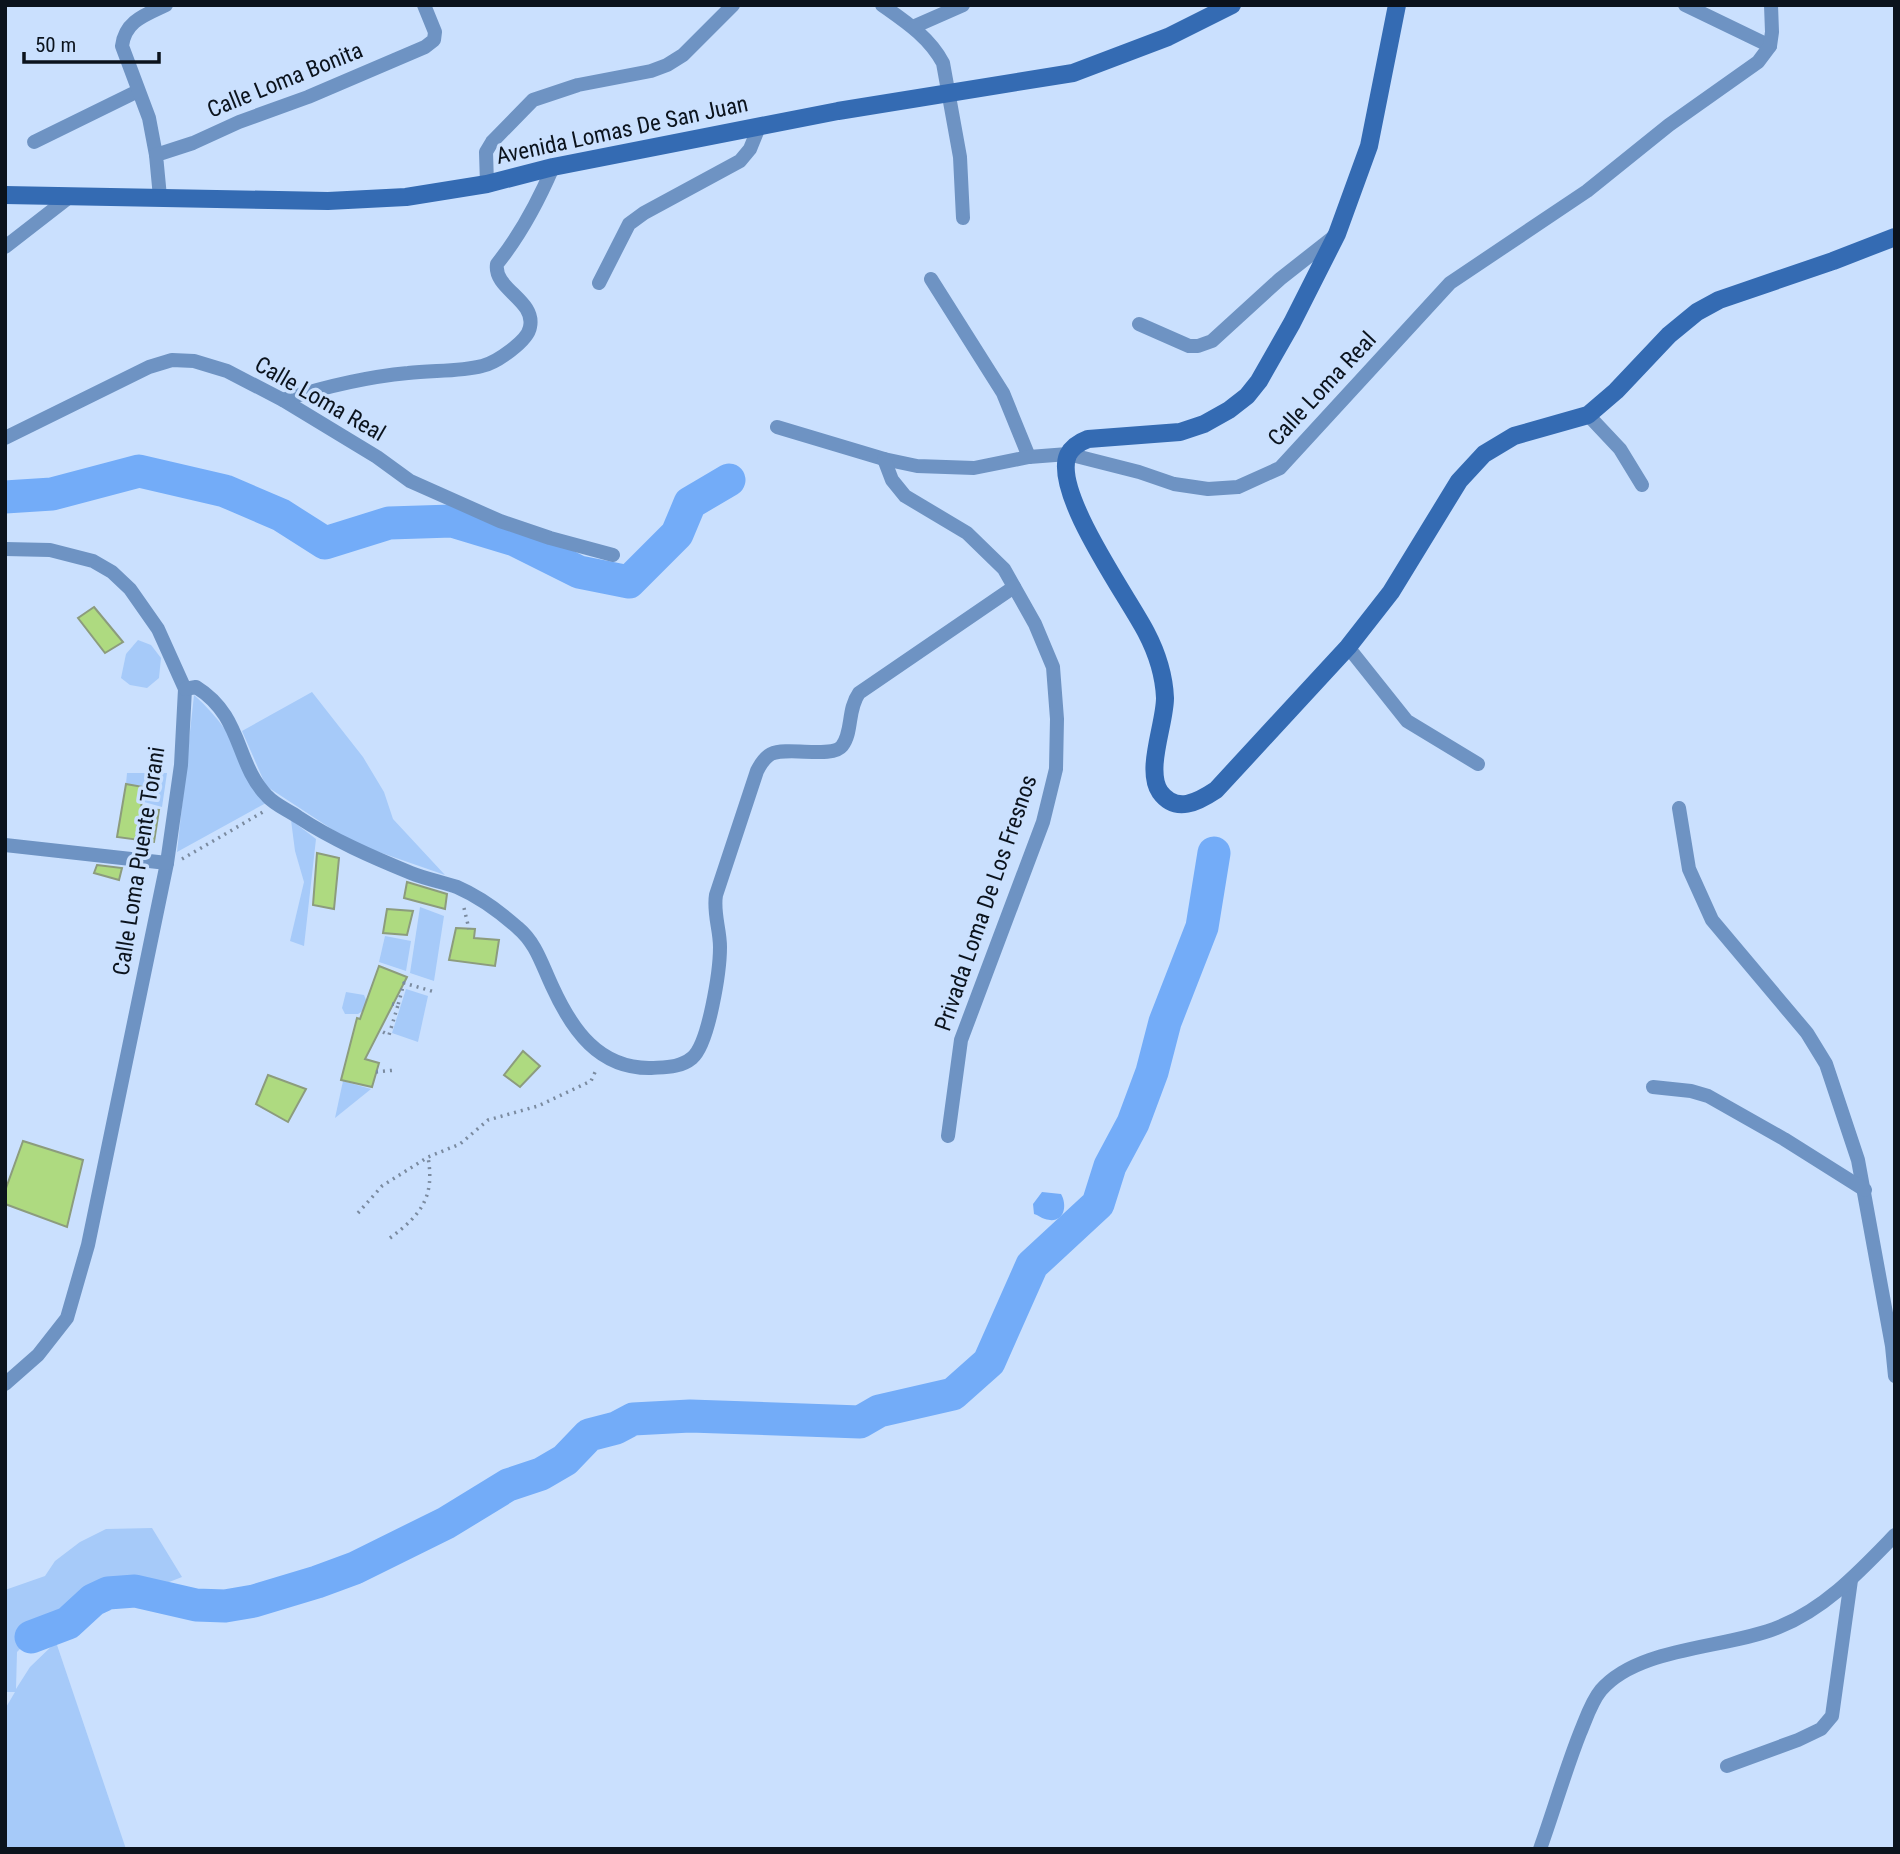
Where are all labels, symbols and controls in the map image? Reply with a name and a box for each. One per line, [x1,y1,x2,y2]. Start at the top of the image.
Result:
scale bar [24,21,159,65]
text: 50 m [35,33,76,57]
street label: Calle Loma Bonita [203,37,367,123]
street label: Avenida Lomas De San Juan [494,90,750,170]
street label: Calle Loma Real [1262,326,1382,452]
street label: Calle Loma Real [250,351,390,447]
street label: Calle Loma Puente Torani [108,745,170,977]
street label: Privada Loma De Los Fresnos [929,771,1043,1035]

